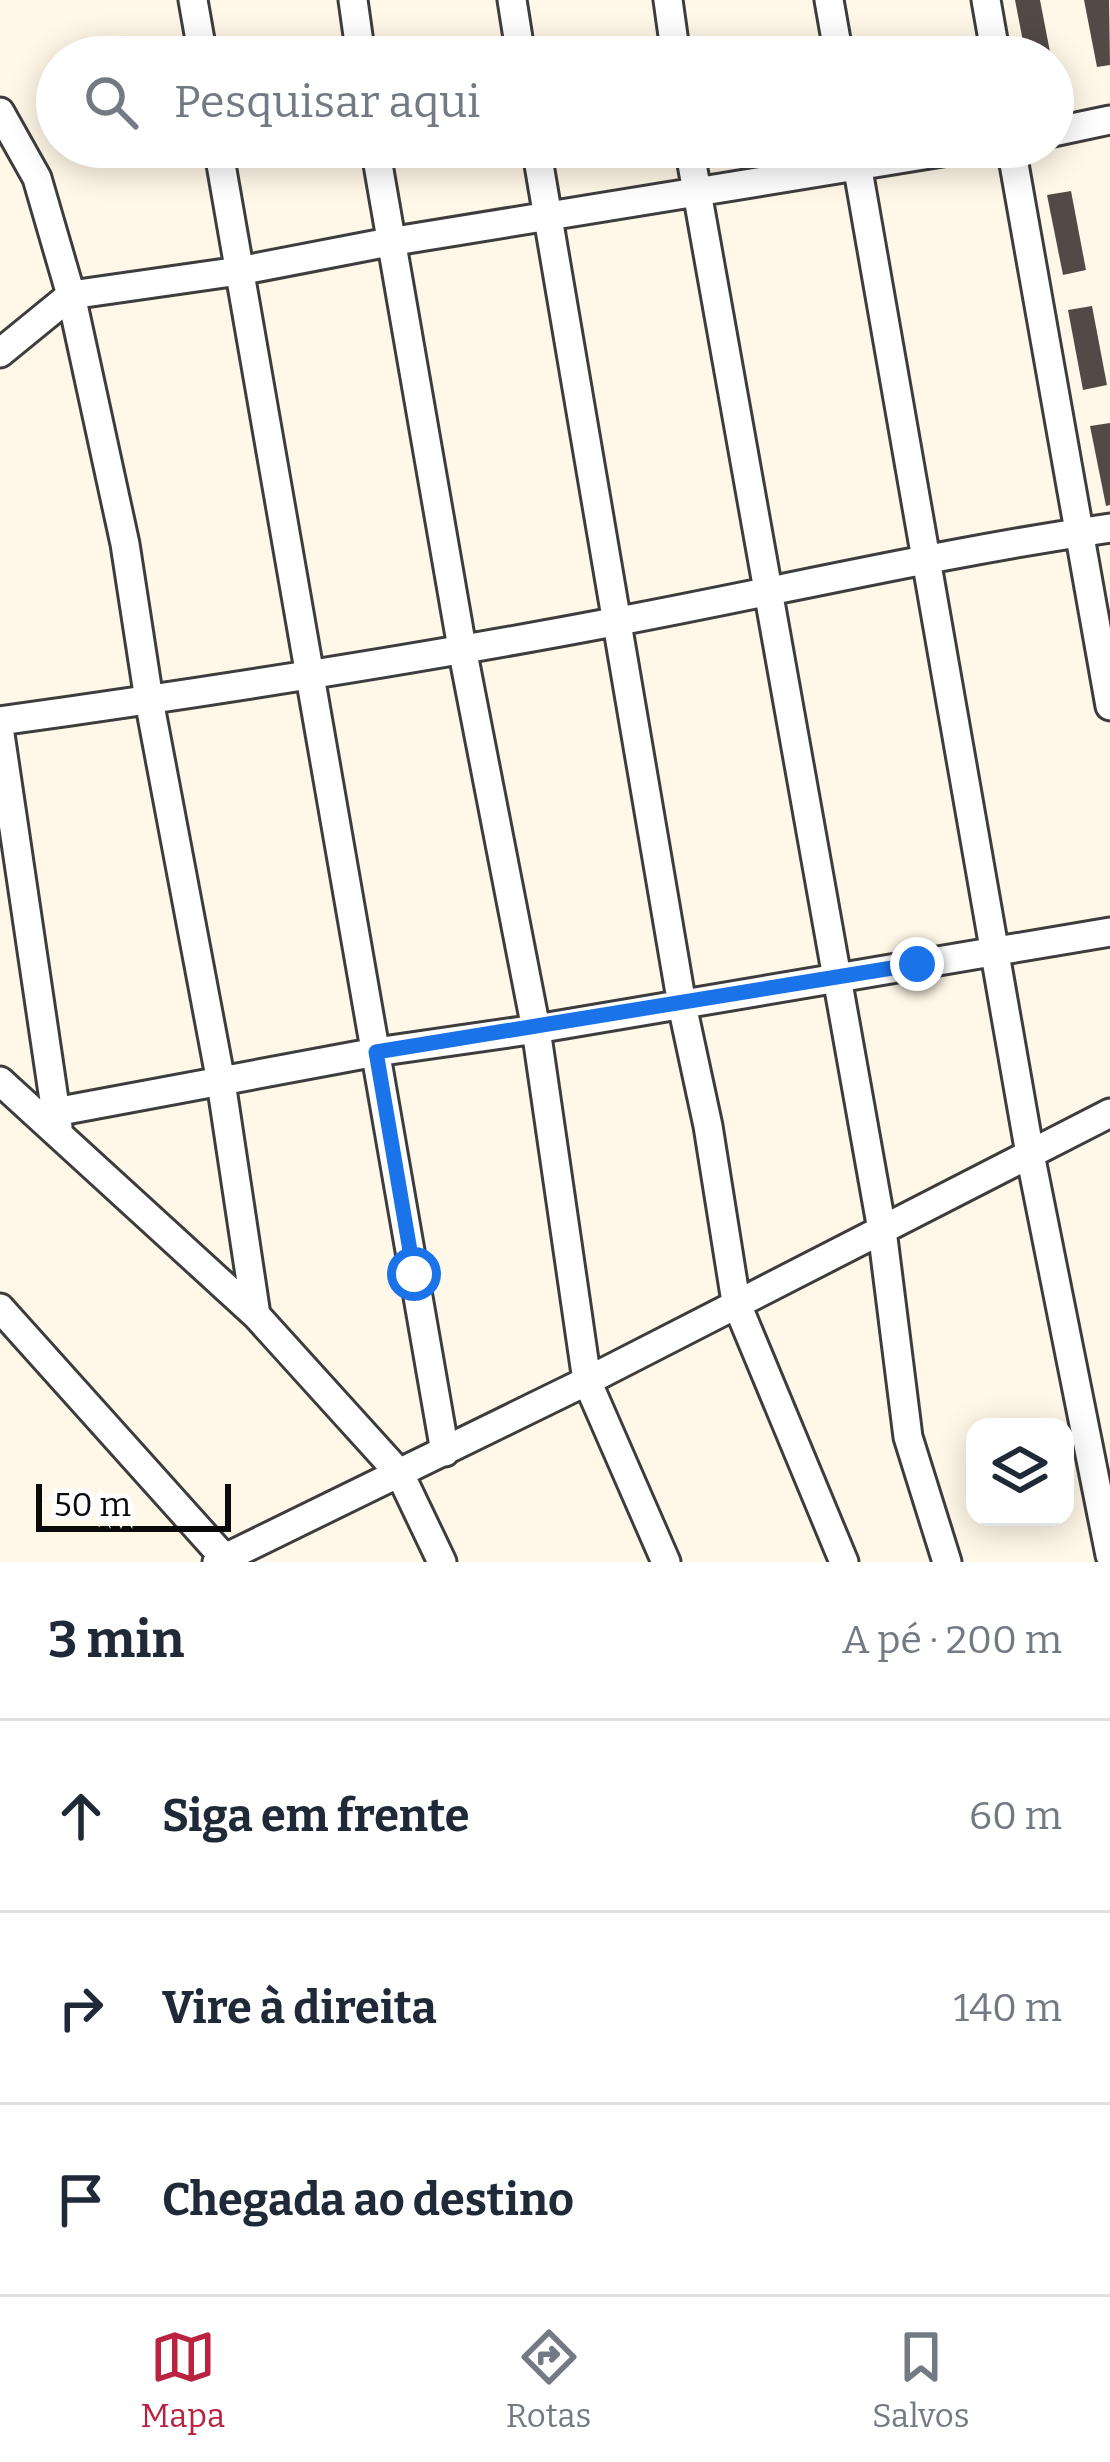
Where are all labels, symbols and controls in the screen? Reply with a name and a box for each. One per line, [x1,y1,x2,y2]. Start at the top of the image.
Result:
search box [36,36,1074,168]
icon: search [78,69,144,135]
text: Pesquisar aqui [174,75,480,129]
route end [890,937,944,991]
route start [387,1247,441,1301]
map controls [966,1418,1074,1526]
button: layers [966,1418,1074,1526]
scale bar [36,1478,231,1531]
text: 50 m [54,1485,131,1525]
text: 3 min [48,1609,184,1671]
text: A pé · 200 m [842,1617,1062,1663]
icon: ahead [48,1783,114,1849]
text: Siga em frente [162,1789,470,1843]
text: 60 m [969,1793,1062,1839]
icon: right [48,1975,114,2041]
text: Vire à direita [162,1981,437,2035]
text: 140 m [953,1985,1062,2031]
icon: arrive [48,2167,114,2233]
text: Chegada ao destino [162,2173,574,2227]
tab: Mapa [140,2324,225,2436]
tab: Rotas [506,2324,591,2436]
tab: Salvos [872,2324,970,2436]

